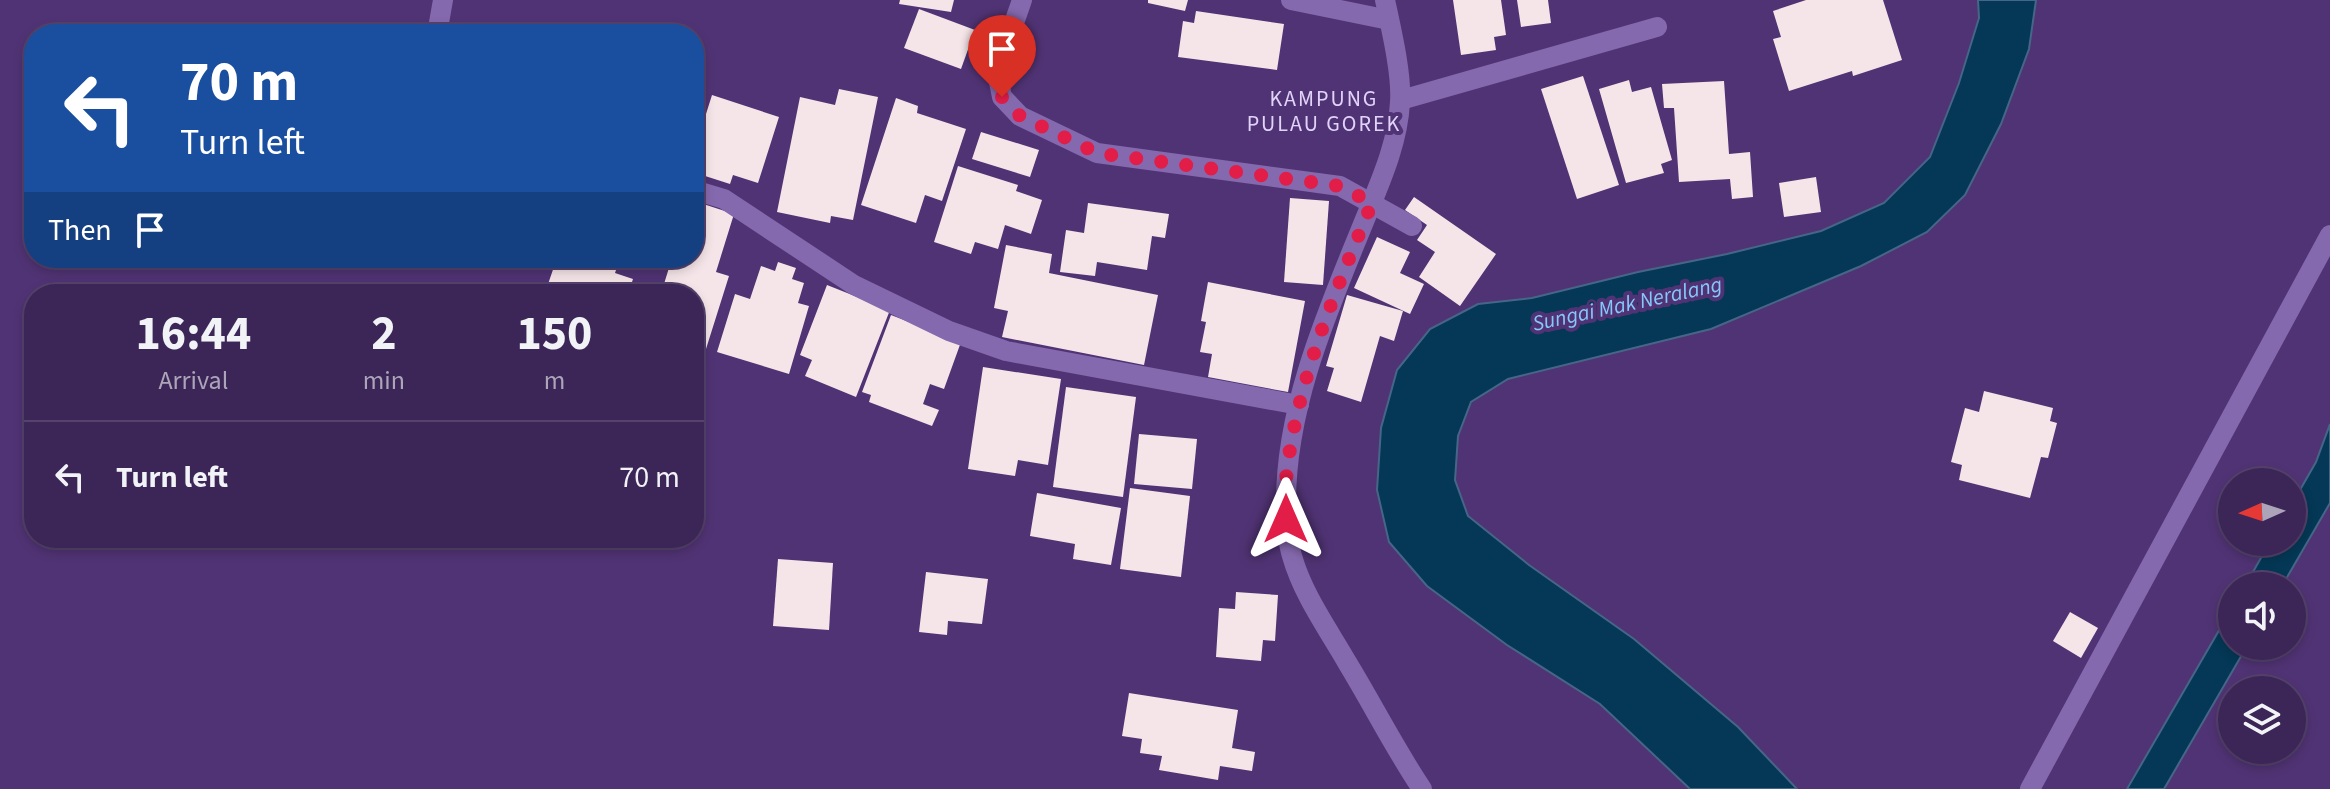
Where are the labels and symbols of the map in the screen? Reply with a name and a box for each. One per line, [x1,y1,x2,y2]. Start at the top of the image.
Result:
pin [968,15,1036,97]
district label: KAMPUNG PULAU GOREK [1247,83,1401,140]
water label: Sungai Mak Neralang [1529,268,1725,340]
north arrow [2218,468,2306,556]
position arrow [1244,477,1328,561]

